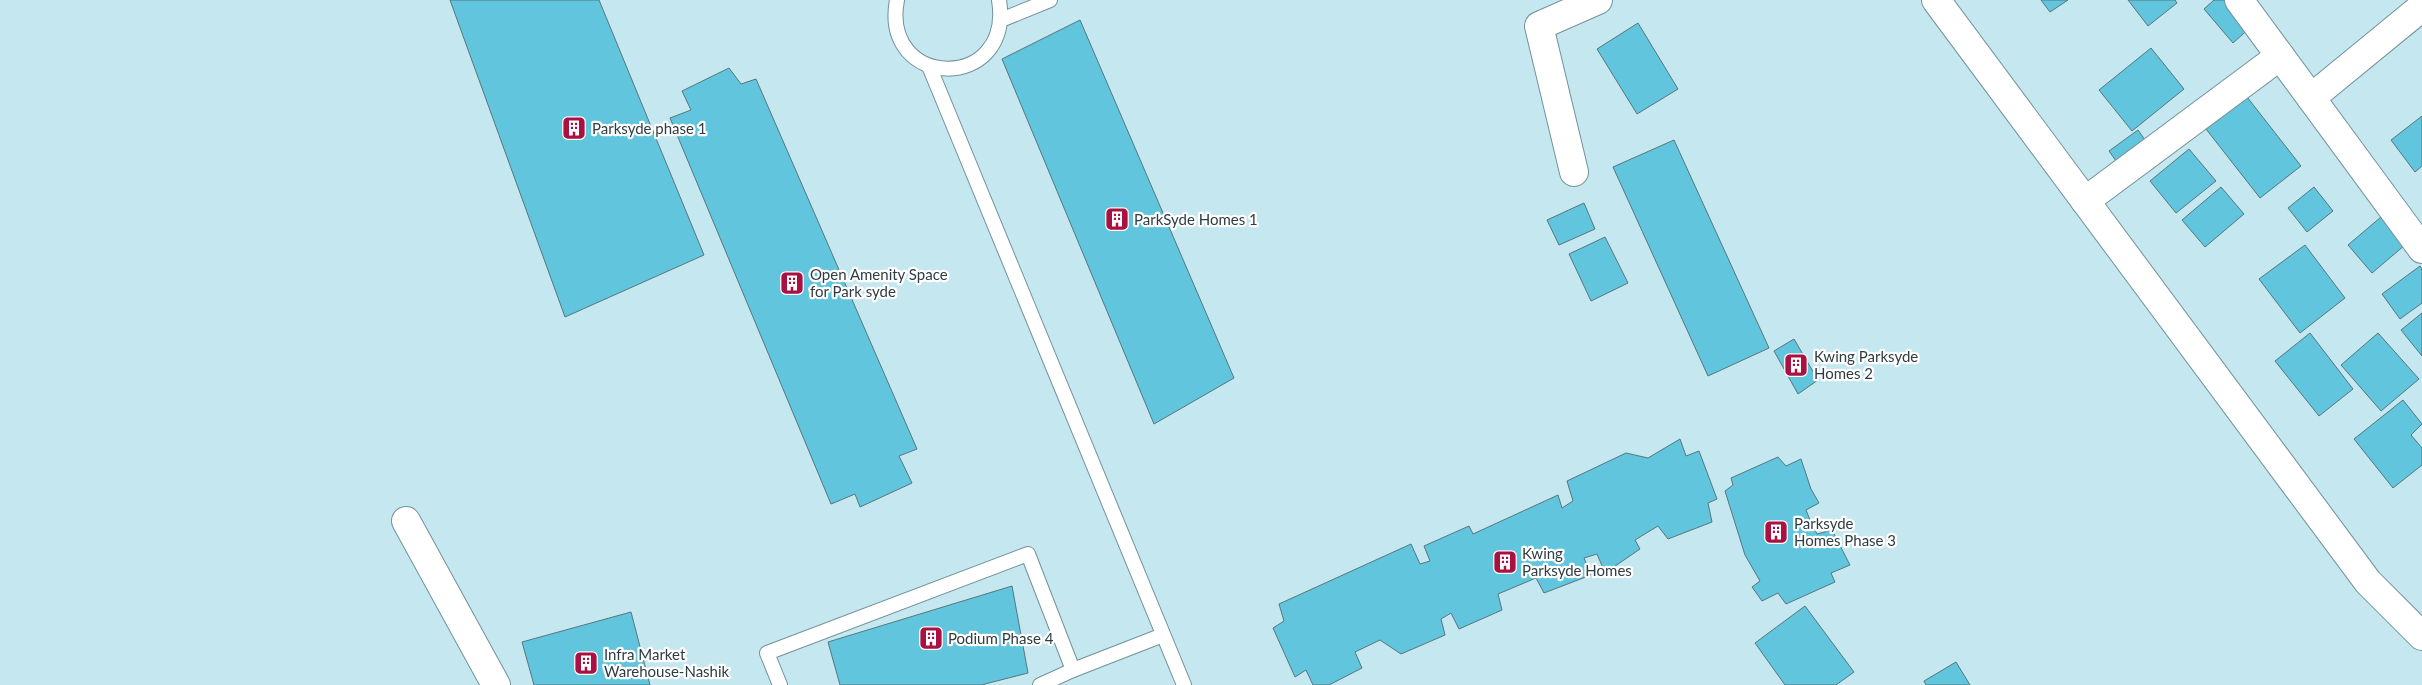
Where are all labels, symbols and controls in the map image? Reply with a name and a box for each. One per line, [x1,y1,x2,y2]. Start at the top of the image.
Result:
building icon: Parksyde phase 1 [561,115,587,141]
place label: Parksyde phase 1 [592,119,707,137]
building icon: ParkSyde Homes 1 [1104,206,1130,232]
place label: ParkSyde Homes 1 [1134,210,1258,228]
place label: Open Amenity Space for Park syde [810,265,948,300]
building icon: Open Amenity Space for Park syde [779,270,805,296]
place label: Kwing Parksyde Homes 2 [1814,347,1918,382]
building icon: Kwing Parksyde Homes 2 [1783,352,1809,378]
place label: Parksyde Homes Phase 3 [1794,514,1896,549]
building icon: Parksyde Homes Phase 3 [1763,519,1789,545]
place label: Kwing Parksyde Homes [1522,544,1632,579]
building icon: Kwing Parksyde Homes [1492,549,1518,575]
building icon: Podium Phase 4 [918,625,944,651]
place label: Podium Phase 4 [948,629,1054,647]
place label: Infra Market Warehouse-Nashik [604,645,730,680]
building icon: Infra Market Warehouse-Nashik [573,650,599,676]

